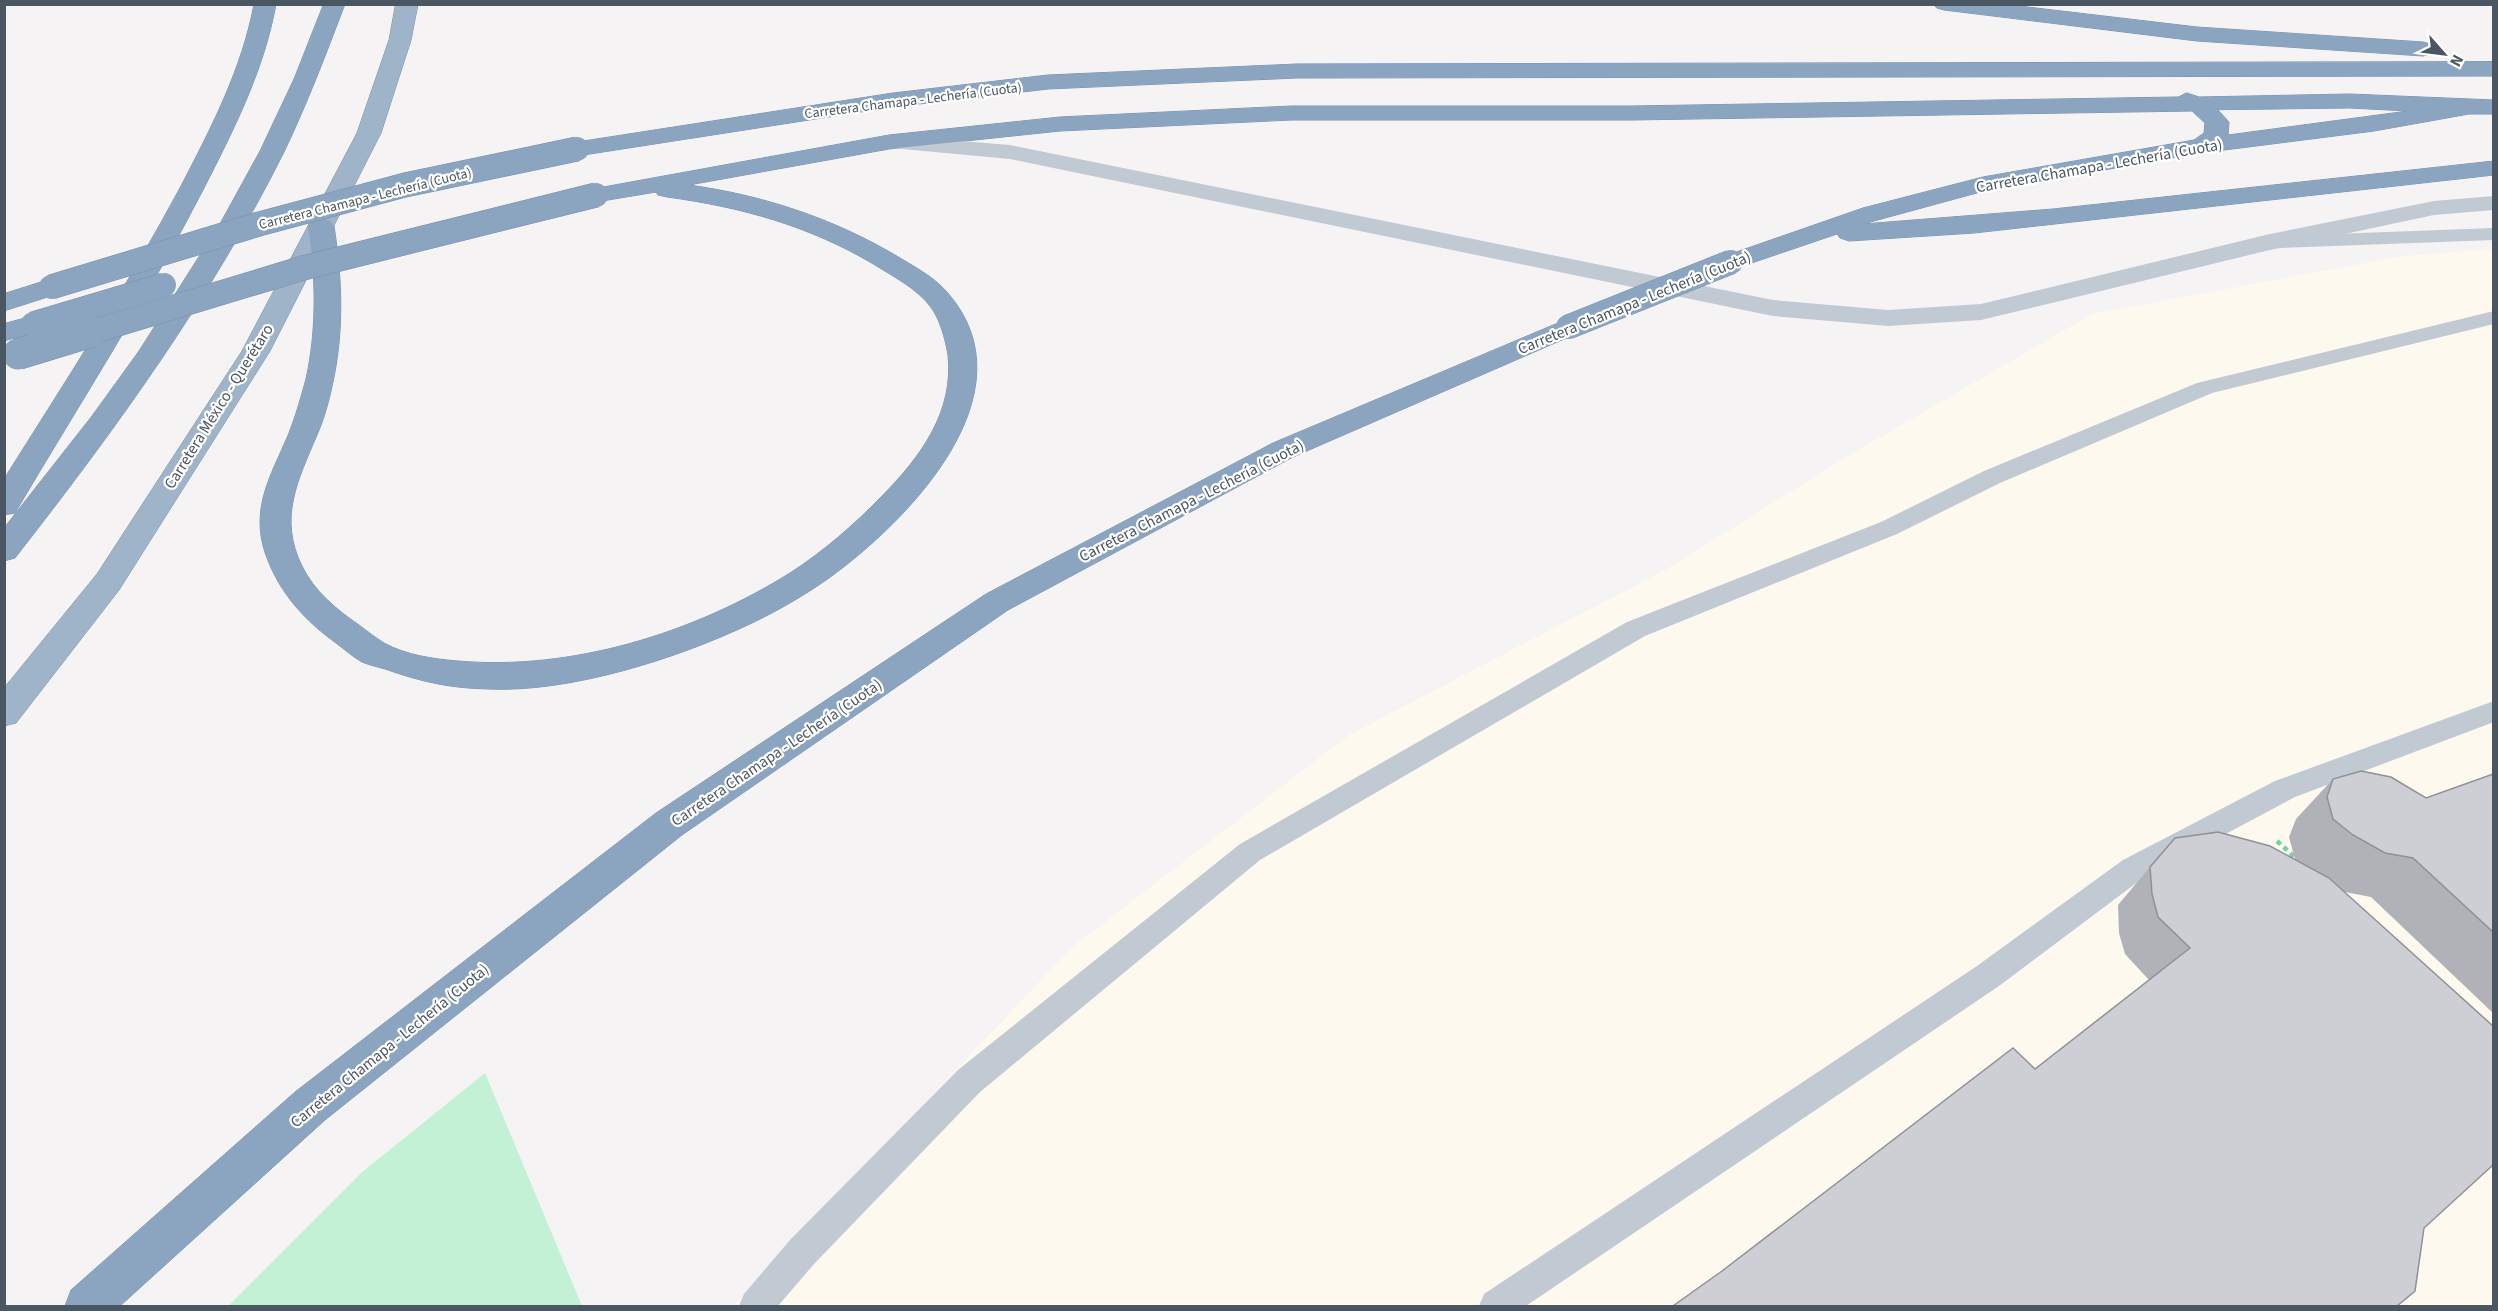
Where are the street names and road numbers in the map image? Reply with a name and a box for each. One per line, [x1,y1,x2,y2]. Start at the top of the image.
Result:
street label: Carretera Chamapa - Lechería (Cuota) [803,78,1023,124]
street label: Carretera Chamapa - Lechería (Cuota) [1974,133,2224,199]
street label: Carretera Chamapa - Lechería (Cuota) [257,163,474,235]
street label: Carretera Chamapa - Lechería (Cuota) [1514,246,1754,360]
street label: Carretera México - Querétaro [159,320,279,493]
street label: Carretera Chamapa - Lechería (Cuota) [1075,434,1308,567]
street label: Carretera Chamapa - Lechería (Cuota) [667,674,886,832]
street label: Carretera Chamapa - Lechería (Cuota) [286,959,494,1133]

